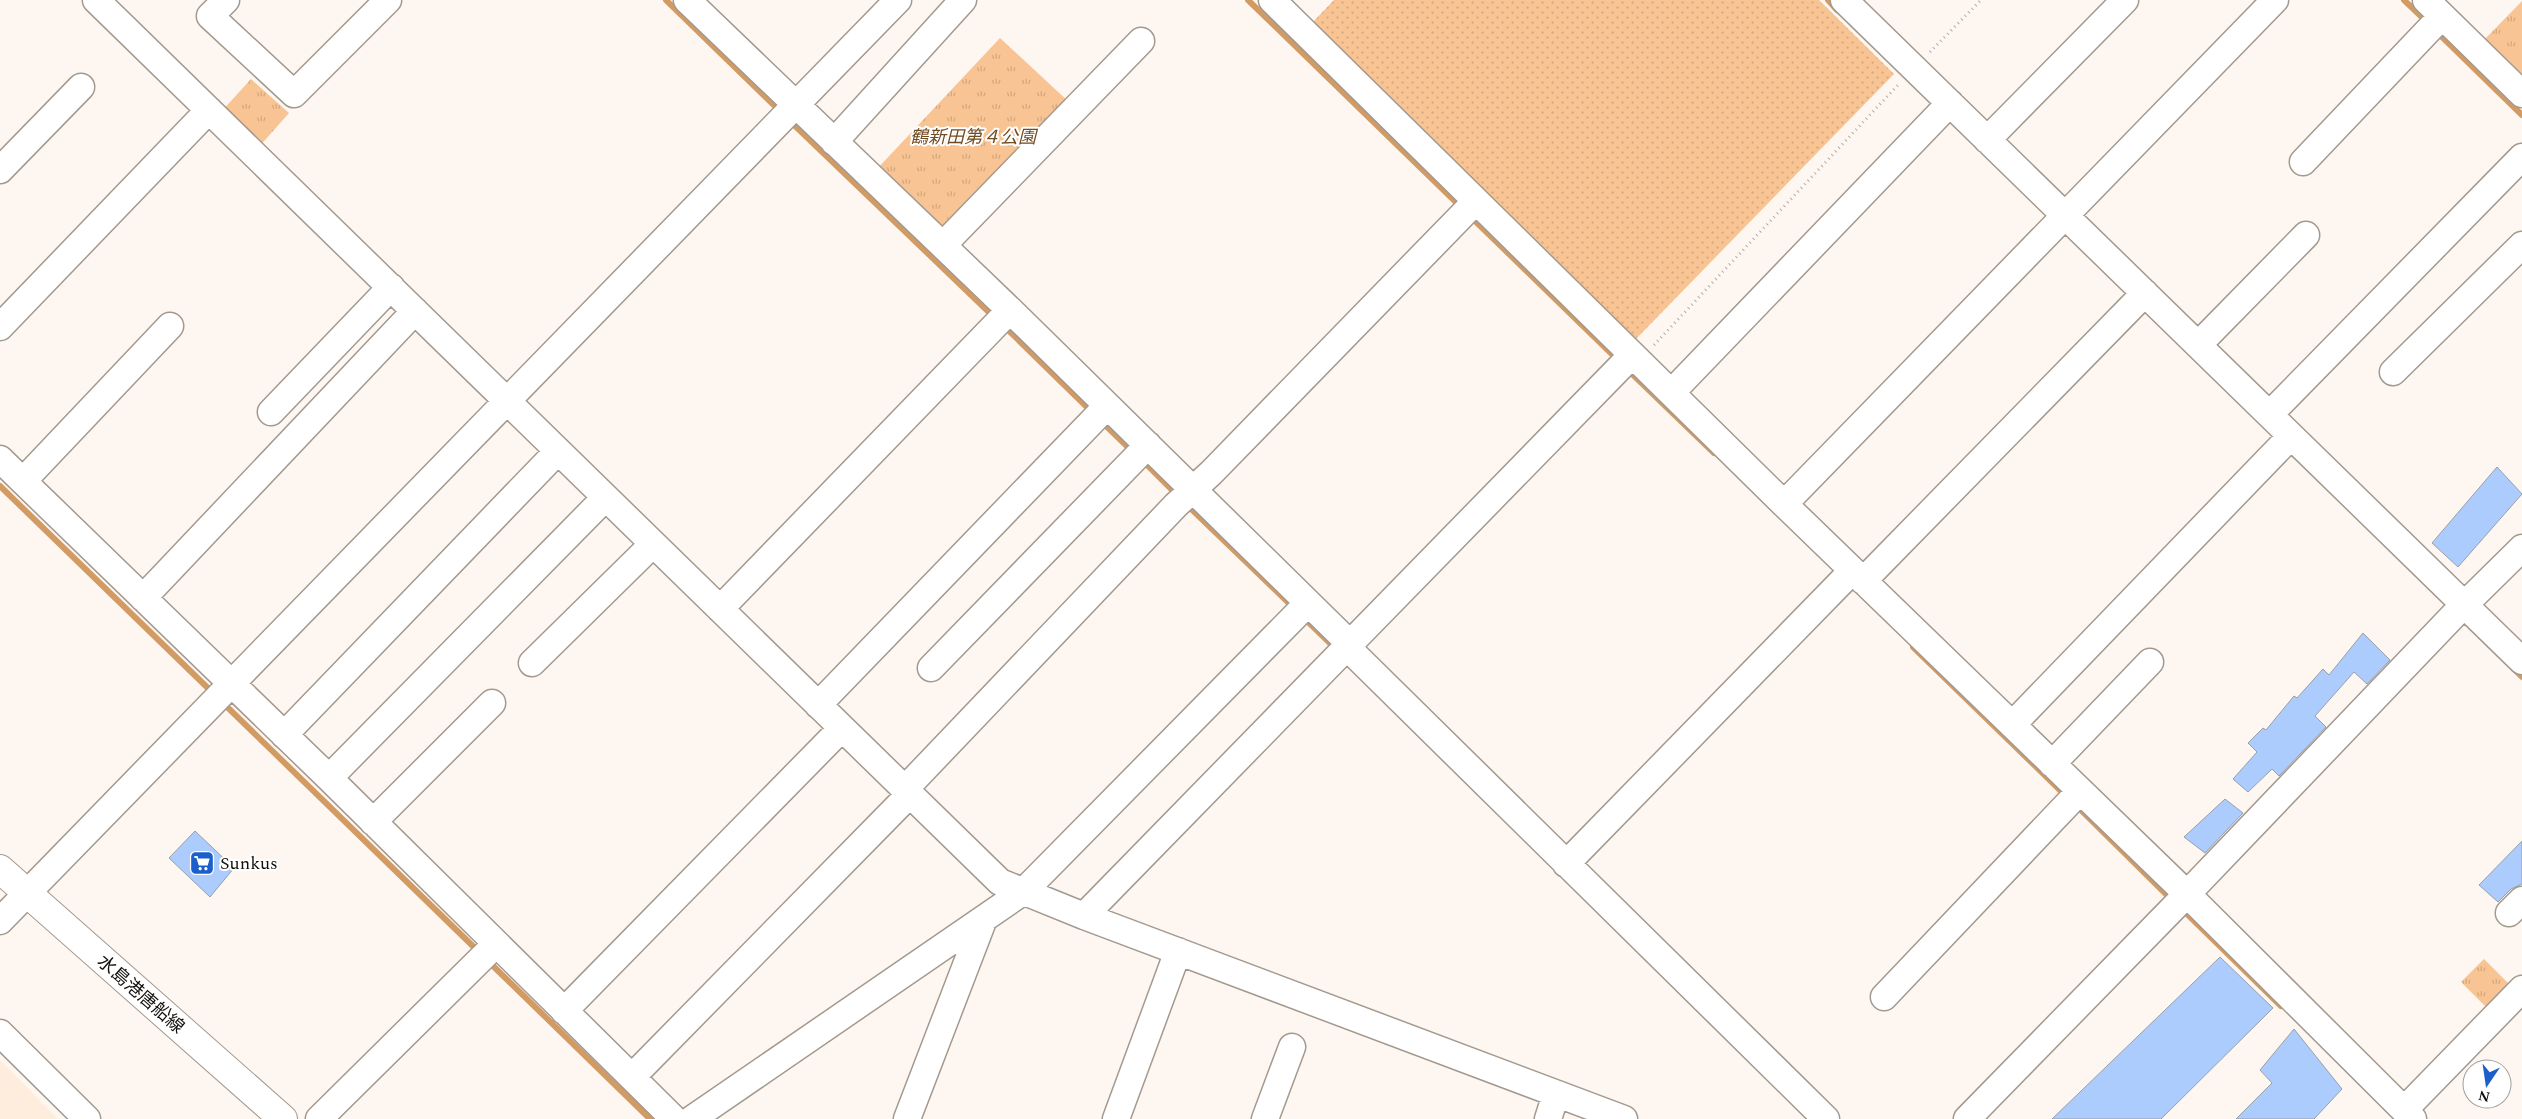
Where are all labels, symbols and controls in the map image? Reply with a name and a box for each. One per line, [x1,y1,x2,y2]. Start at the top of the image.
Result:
park label: 鶴新田第４公園 [910,124,1039,151]
supermarket icon: Sunkus [189,850,215,876]
place label: Sunkus [220,850,278,877]
street label: 水島港唐船線 [91,949,190,1040]
north arrow [2462,1059,2512,1109]
text: N [2476,1085,2492,1108]

